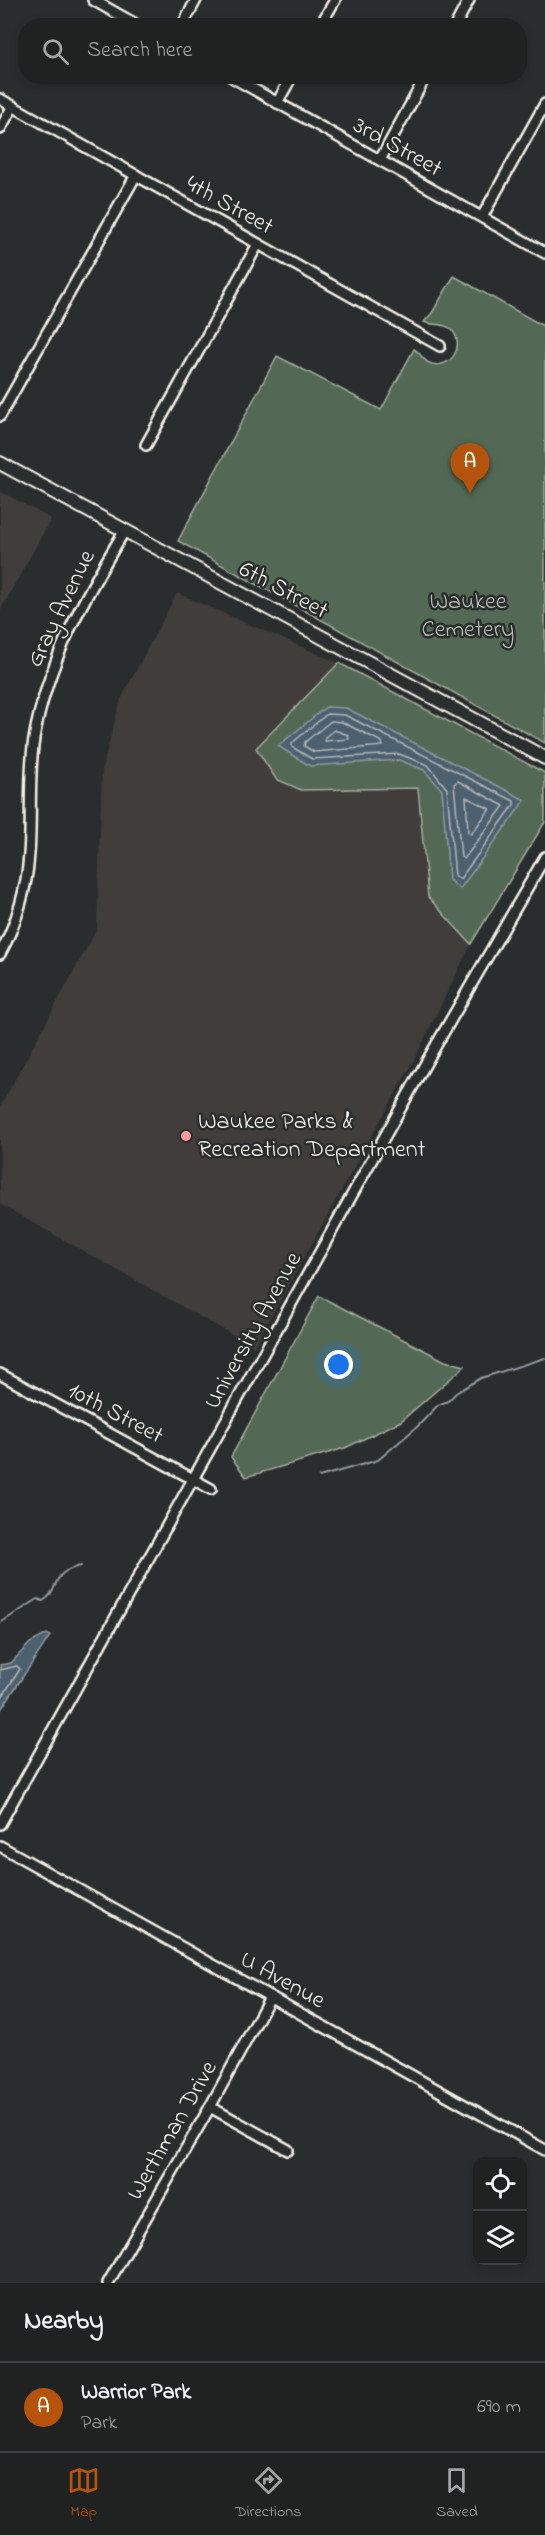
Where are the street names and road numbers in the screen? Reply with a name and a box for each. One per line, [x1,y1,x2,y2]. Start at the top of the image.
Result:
street label: 3rd Street [346,109,448,187]
street label: 4th Street [179,167,279,245]
street label: Gray Avenue [19,544,106,674]
street label: 6th Street [232,553,334,629]
street label: University Avenue [196,1246,313,1417]
street label: 10th Street [61,1374,169,1454]
street label: U Avenue [233,1943,331,2019]
street label: Werthman Drive [119,2055,227,2207]

